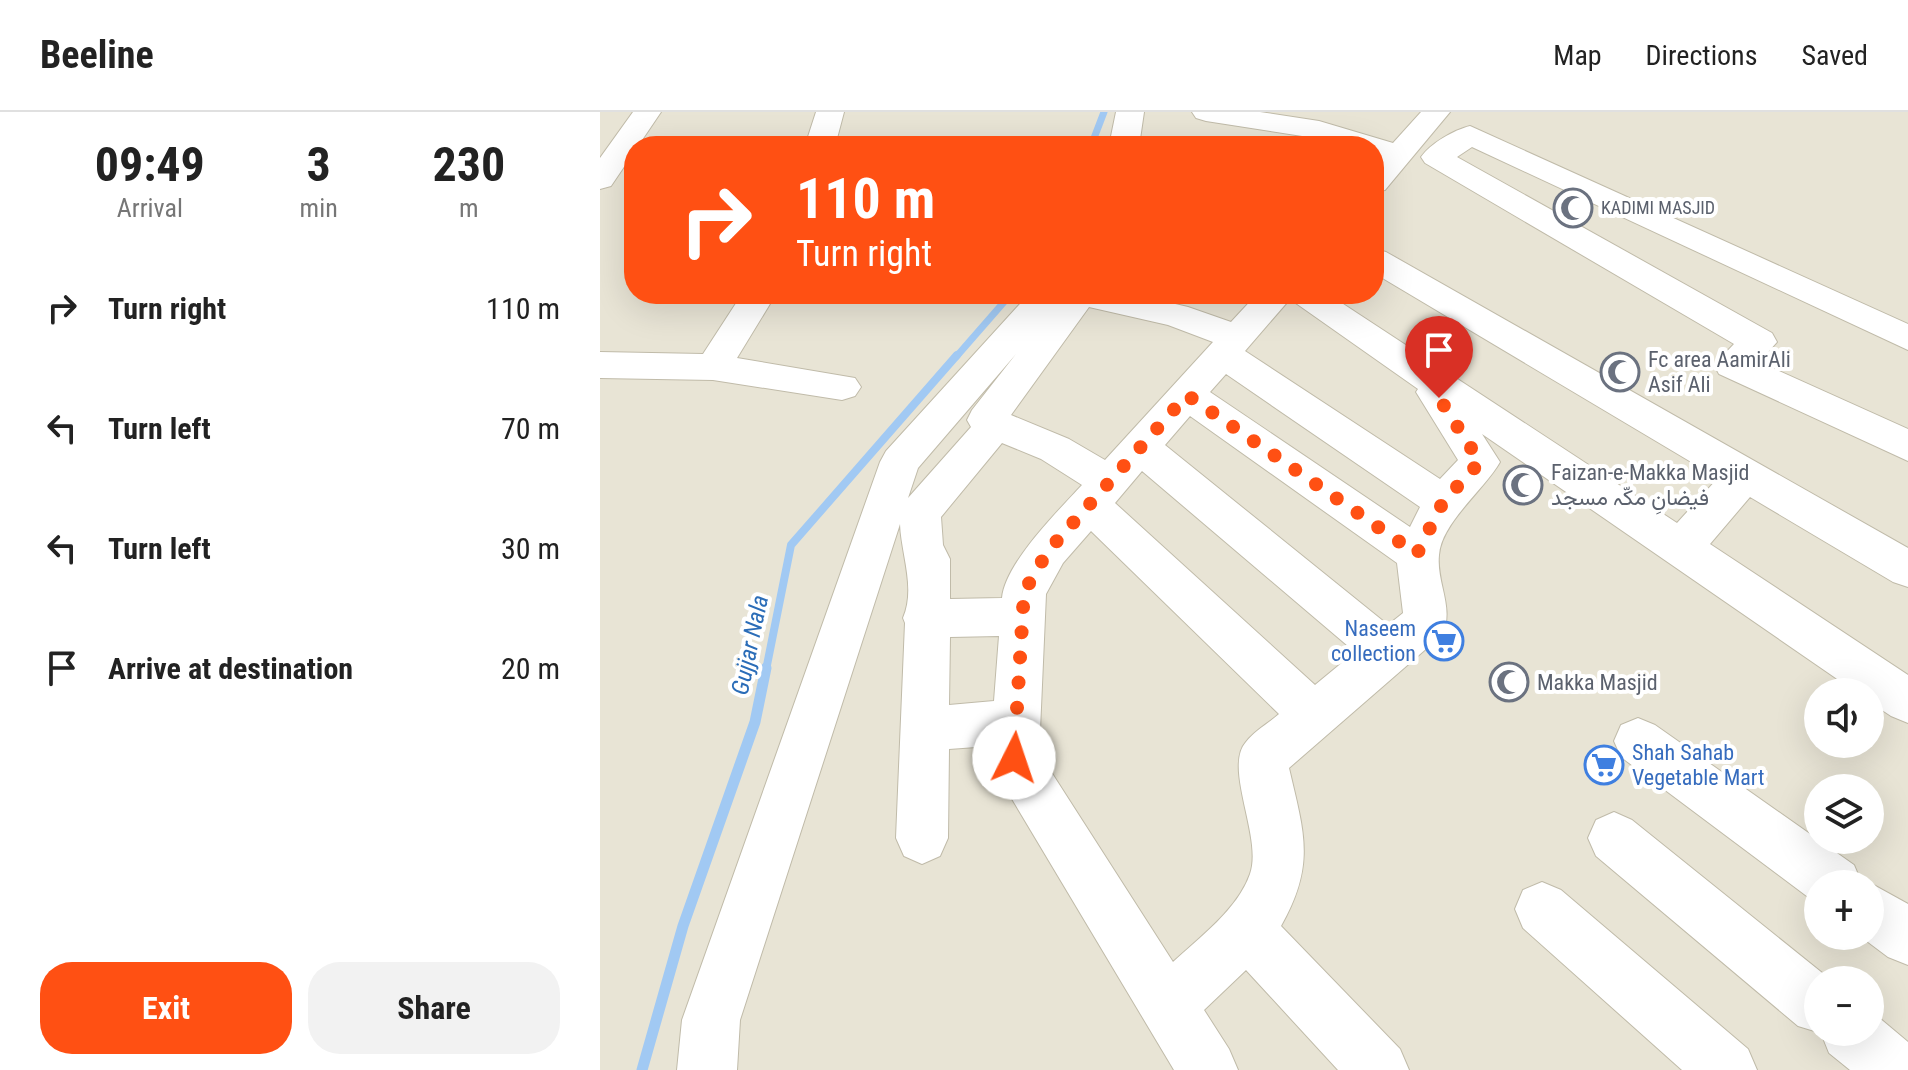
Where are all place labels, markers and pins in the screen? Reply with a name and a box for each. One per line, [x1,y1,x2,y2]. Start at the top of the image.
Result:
mosque icon: KADIMI MASJID [1552,187,1594,229]
place label: KADIMI MASJID [1601,197,1715,218]
pin [1405,316,1473,398]
place label: Fc area AamirAli Asif Ali [1648,347,1791,397]
mosque icon: Fc area AamirAli Asif Ali [1599,351,1641,393]
place label: Faizan-e-Makka Masjid فیضانِ مکّہ مسجد [1551,460,1750,515]
mosque icon: Faizan-e-Makka Masjid فیضانِ مکّہ مسجد [1502,464,1544,506]
place label: Naseem collection [1331,616,1416,666]
supermarket icon: Naseem collection [1423,620,1465,662]
mosque icon: Makka Masjid [1488,661,1530,703]
place label: Makka Masjid [1537,670,1658,695]
place label: Shah Sahab Vegetable Mart [1632,740,1765,790]
supermarket icon: Shah Sahab Vegetable Mart [1583,744,1625,786]

